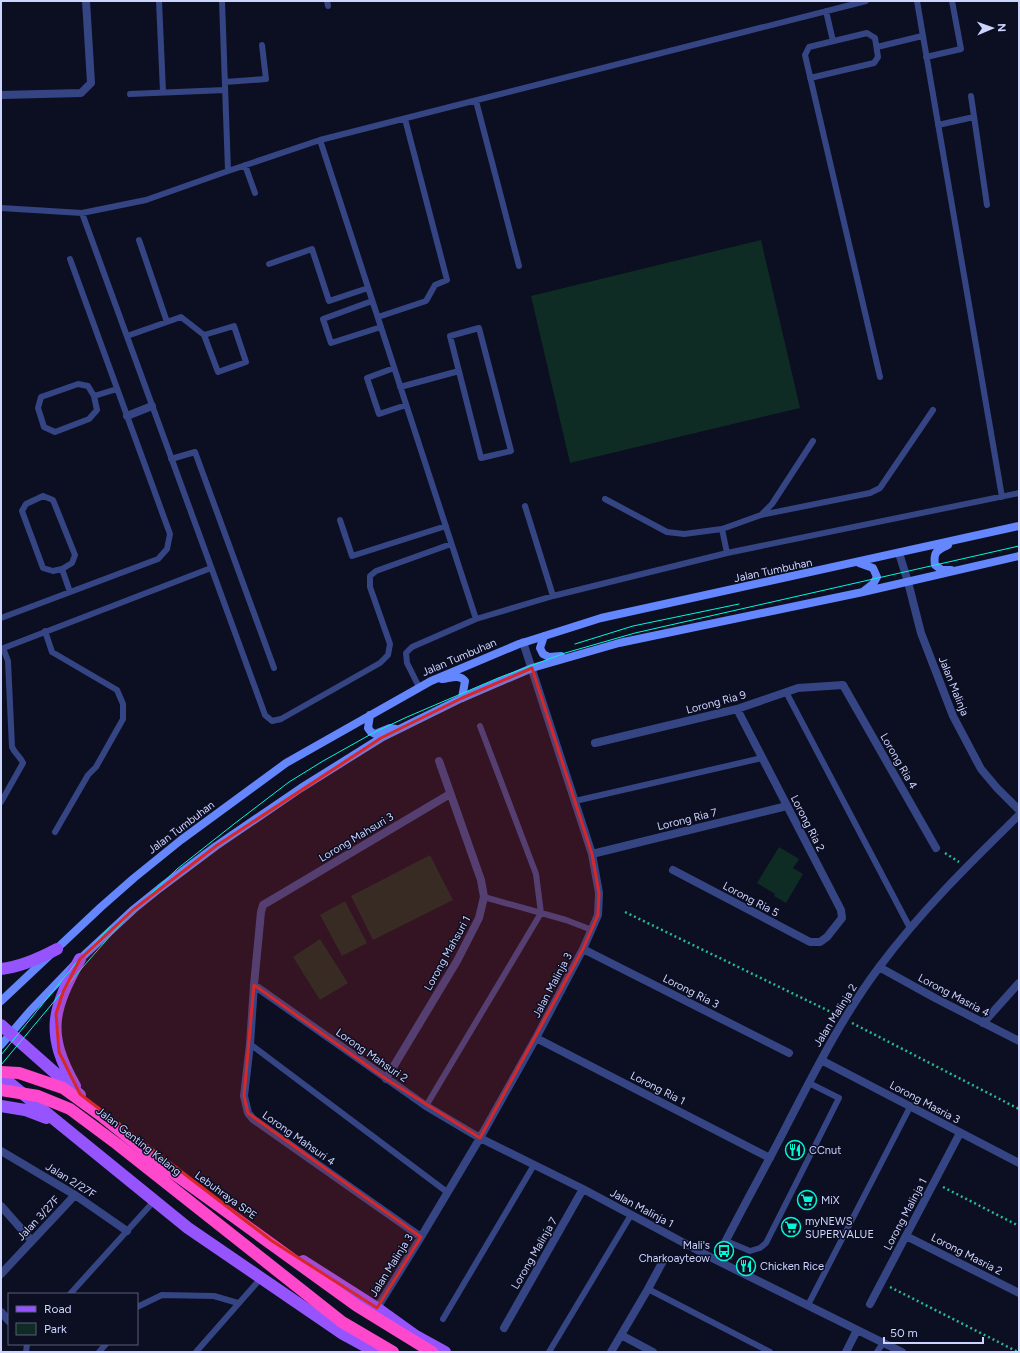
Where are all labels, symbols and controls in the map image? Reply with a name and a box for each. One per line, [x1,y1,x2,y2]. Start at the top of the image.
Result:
north arrow [972,8,1012,48]
text: N [995,23,1008,32]
street label: Jalan Tumbuhan [733,556,813,585]
street label: Jalan Tumbuhan [420,636,498,679]
street label: Jalan Malinja [936,655,971,718]
street label: Lorong Ria 9 [685,688,748,717]
street label: Lorong Ria 4 [877,731,920,792]
street label: Lorong Ria 2 [788,793,827,854]
street label: Jalan Tumbuhan [146,798,217,857]
street label: Lorong Ria 7 [656,806,718,833]
street label: Lorong Mahsuri 3 [317,810,396,865]
street label: Lorong Ria 5 [721,879,781,920]
street label: Lorong Mahsuri 1 [422,914,473,993]
street label: Jalan Malinja 3 [530,951,575,1020]
street label: Lorong Masria 4 [916,971,992,1020]
street label: Lorong Ria 3 [661,972,721,1011]
street label: Jalan Malinja 2 [811,981,860,1049]
street label: Lorong Mahsuri 2 [333,1026,410,1085]
street label: Lorong Ria 1 [628,1069,687,1108]
street label: Lorong Masria 3 [887,1078,962,1127]
street label: Jalan Genting Kelang [94,1104,184,1179]
street label: Lorong Mahsuri 4 [260,1109,338,1168]
restaurant icon: CCnut [784,1139,806,1161]
place label: CCnut [809,1144,841,1157]
street label: Jalan 2/27F [43,1160,98,1201]
street label: Lebuhraya SPE [192,1169,259,1222]
street label: Lorong Malinja 1 [881,1176,930,1252]
street label: Jalan Malinja 1 [608,1186,676,1231]
supermarket icon: MiX [796,1189,818,1211]
street label: Jalan 3/27F [14,1193,62,1243]
place label: MiX [821,1194,840,1207]
street label: Lorong Malinja 7 [509,1215,560,1291]
place label: myNEWS SUPERVALUE [805,1215,874,1241]
supermarket icon: myNEWS SUPERVALUE [780,1216,802,1238]
street label: Lorong Masria 2 [929,1231,1005,1278]
street label: Jalan Malinja 3 [367,1232,416,1299]
place label: Mali's Charkoayteow [639,1239,710,1265]
bus stop icon: Mali's Charkoayteow [713,1240,735,1262]
restaurant icon: Chicken Rice [735,1255,757,1277]
place label: Chicken Rice [760,1260,824,1273]
legend [8,1293,138,1345]
text: Road [44,1302,72,1316]
scale bar [884,1319,983,1345]
text: Park [44,1322,67,1336]
text: 50 m [890,1326,918,1340]

